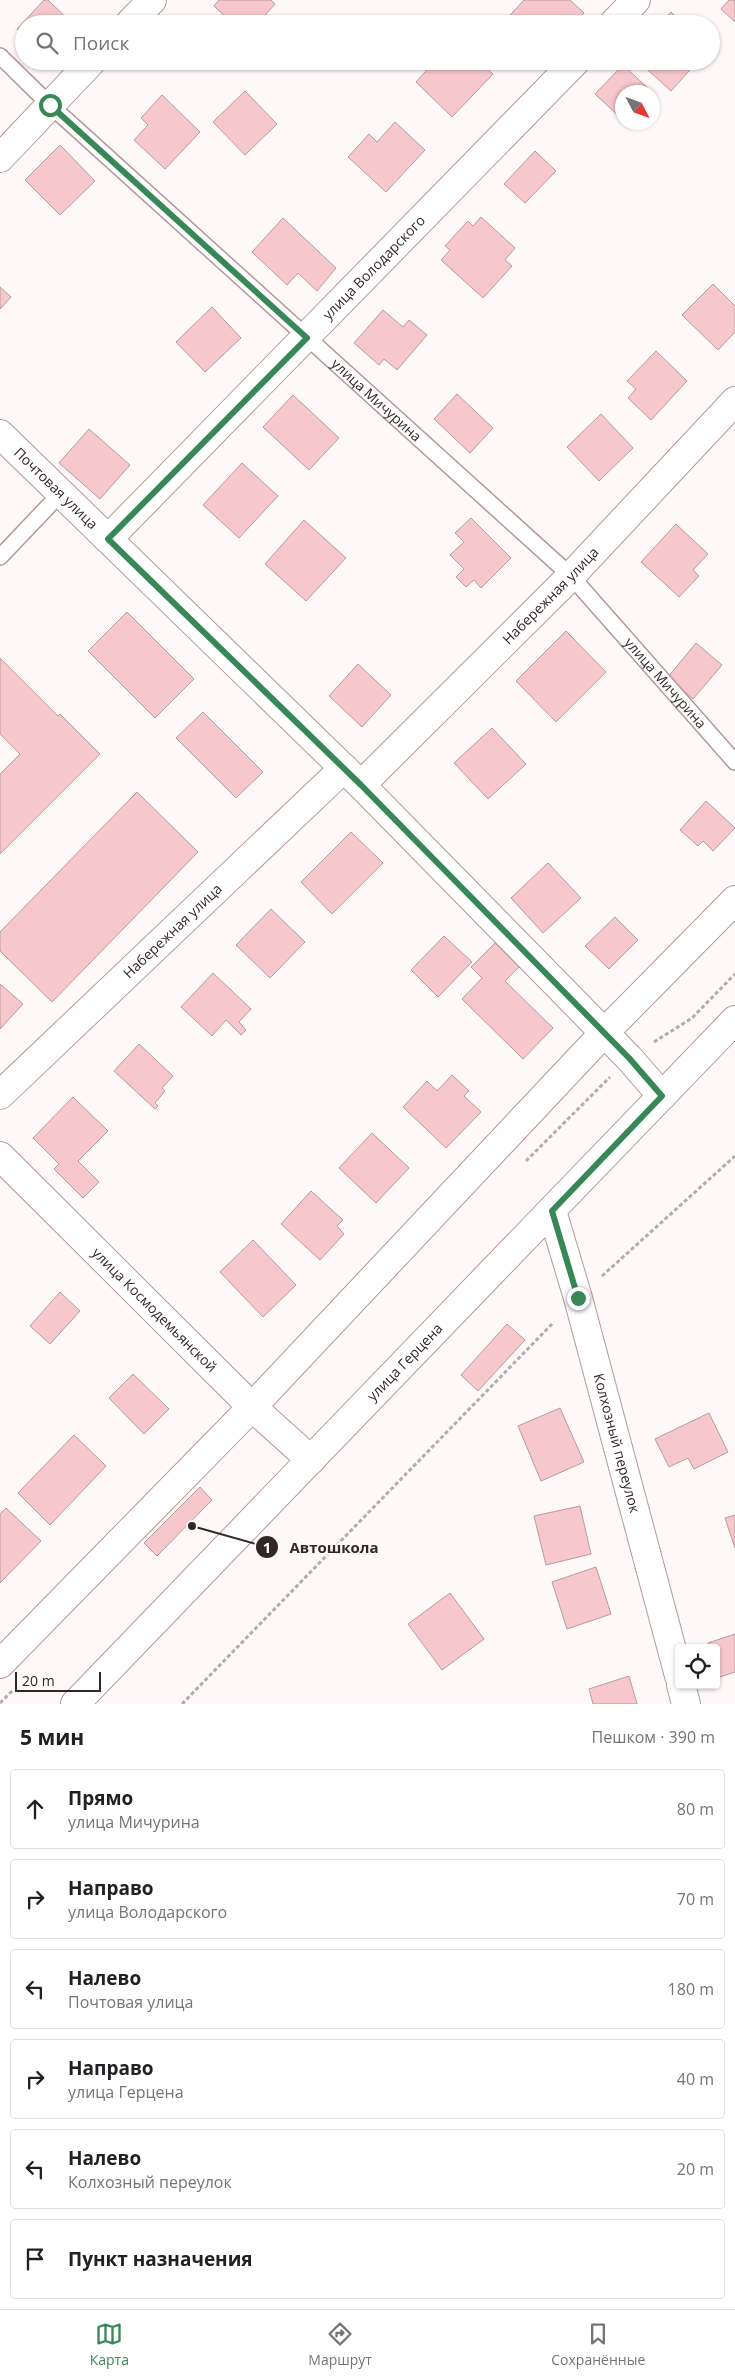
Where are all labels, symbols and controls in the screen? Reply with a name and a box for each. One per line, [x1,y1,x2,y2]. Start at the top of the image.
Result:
search box [15,15,720,70]
icon: search [33,29,61,57]
text: Поиск [73,30,129,56]
north arrow [615,85,660,130]
route start [39,94,62,117]
street label: улица Володарского [318,211,429,324]
street label: улица Мичурина [328,354,426,445]
street label: Почтовая улица [10,443,102,533]
street label: Набережная улица [498,543,603,648]
street label: улица Мичурина [620,633,711,732]
street label: Набережная улица [119,879,226,982]
street label: улица Космодемьянской [88,1243,221,1376]
route end [567,1287,590,1310]
street label: улица Герцена [363,1319,446,1405]
street label: Колхозный переулок [590,1371,645,1515]
callout: Автошкола [254,1532,389,1562]
text: 1 [263,1537,271,1557]
text: Автошкола [289,1537,379,1557]
map controls [675,1644,720,1689]
button: locate [675,1644,720,1689]
scale bar [15,1669,101,1692]
text: 20 m [22,1671,55,1690]
text: 5 мин [20,1723,84,1751]
text: Пешком · 390 m [592,1726,715,1748]
text: Прямо [68,1785,133,1811]
icon: ahead [21,1795,49,1823]
text: 80 m [677,1798,714,1820]
text: улица Мичурина [68,1811,200,1833]
text: Направо [68,1875,154,1901]
icon: right [21,1885,49,1913]
text: 70 m [677,1888,714,1910]
text: улица Володарского [68,1901,227,1923]
text: Налево [68,1965,141,1991]
icon: left [21,1975,49,2003]
text: 180 m [668,1978,714,2000]
text: Почтовая улица [68,1991,193,2013]
text: Направо [68,2055,154,2081]
icon: right [21,2065,49,2093]
text: 40 m [677,2068,714,2090]
text: улица Герцена [68,2081,184,2103]
text: Налево [68,2145,141,2171]
icon: left [21,2155,49,2183]
text: 20 m [677,2158,714,2180]
text: Колхозный переулок [68,2171,232,2193]
icon: arrive [21,2245,49,2273]
text: Пункт назначения [68,2246,253,2272]
tab: Карта [90,2320,129,2369]
tab: Маршрут [308,2320,372,2369]
tab: Сохранённые [551,2320,645,2369]

